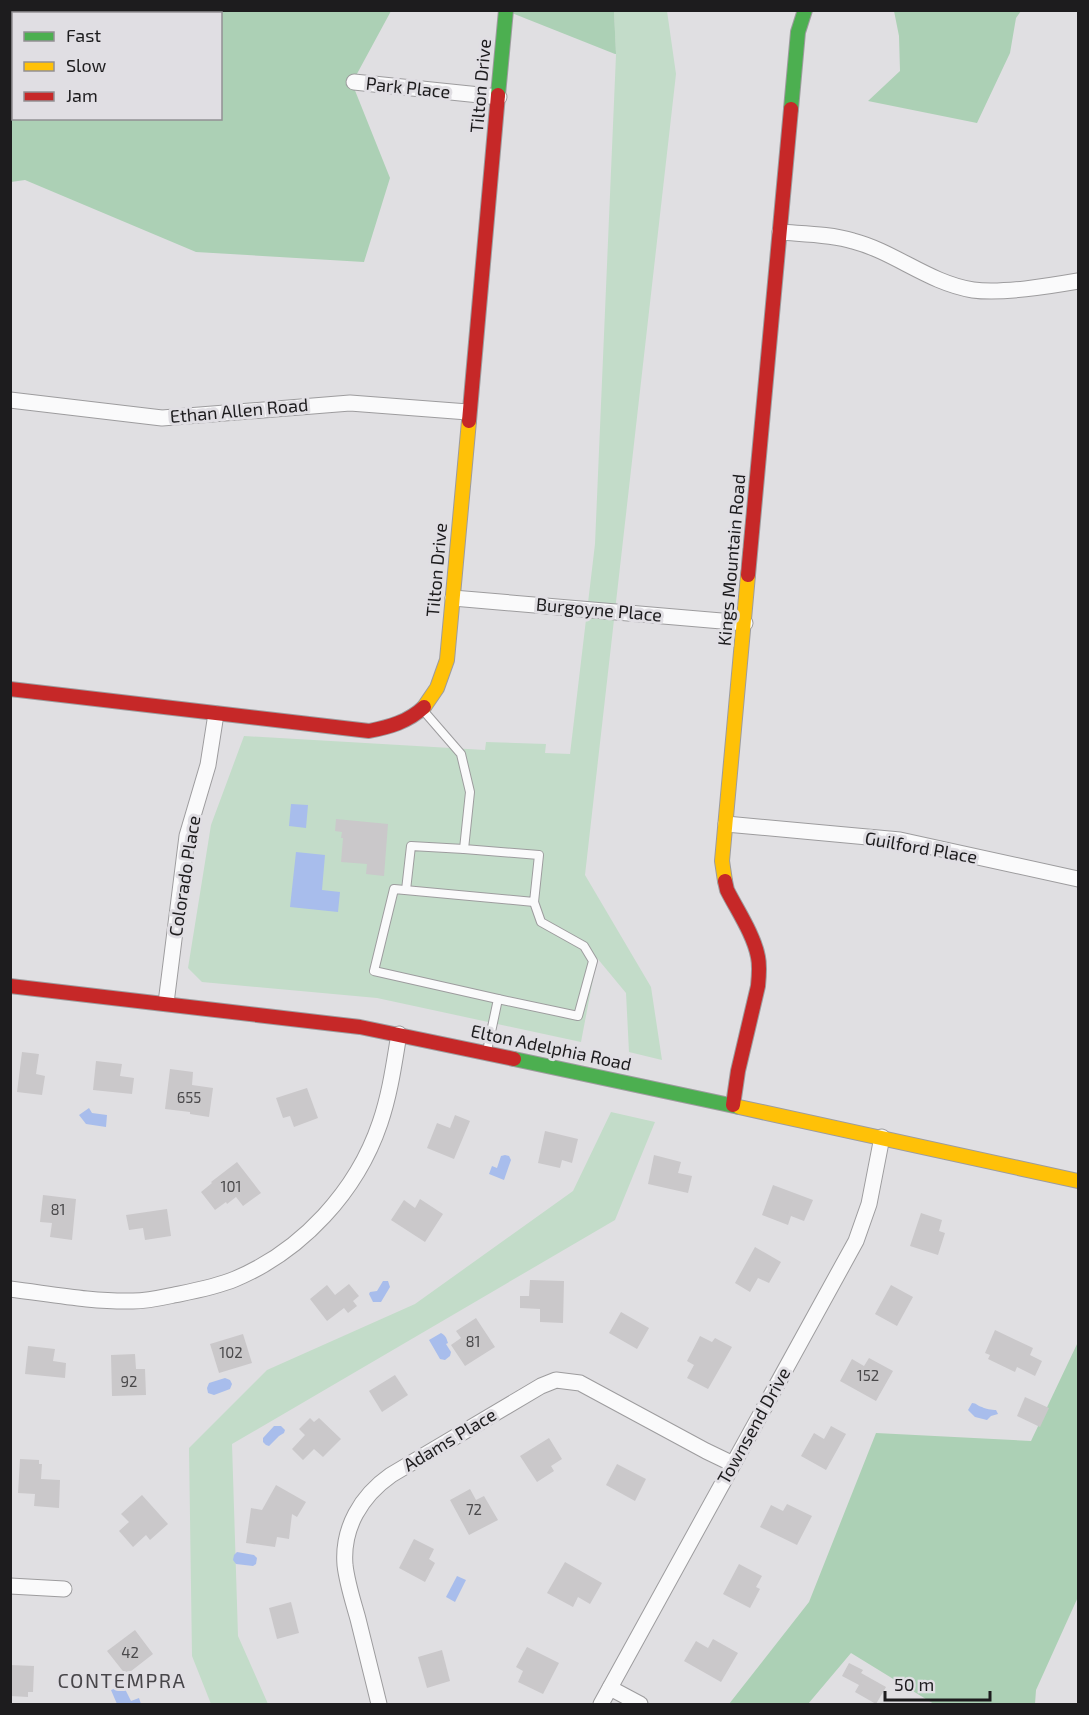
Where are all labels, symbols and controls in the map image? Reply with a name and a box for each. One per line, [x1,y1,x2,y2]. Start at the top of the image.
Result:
legend [12,12,222,120]
text: Fast [66,24,101,46]
street label: Tilton Drive [465,38,495,134]
text: Slow [66,54,107,76]
street label: Park Place [365,72,451,102]
text: Jam [66,84,98,106]
street label: Ethan Allen Road [169,393,309,427]
street label: Kings Mountain Road [713,473,749,647]
street label: Tilton Drive [421,522,451,618]
street label: Burgoyne Place [535,593,663,625]
street label: Colorado Place [164,814,204,938]
street label: Guilford Place [863,826,979,868]
street label: Elton Adelphia Road [469,1019,634,1075]
house number: 655 [177,1088,201,1106]
house number: 101 [221,1177,242,1195]
house number: 81 [50,1200,66,1218]
house number: 81 [465,1332,481,1350]
house number: 102 [219,1343,243,1361]
street label: Townsend Drive [712,1363,794,1488]
house number: 152 [857,1366,879,1384]
house number: 92 [120,1372,138,1390]
street label: Adams Place [399,1403,500,1475]
house number: 72 [466,1500,482,1518]
house number: 42 [121,1643,139,1661]
scale bar [885,1664,990,1702]
district label: CONTEMPRA [57,1668,187,1692]
text: 50 m [894,1673,934,1695]

